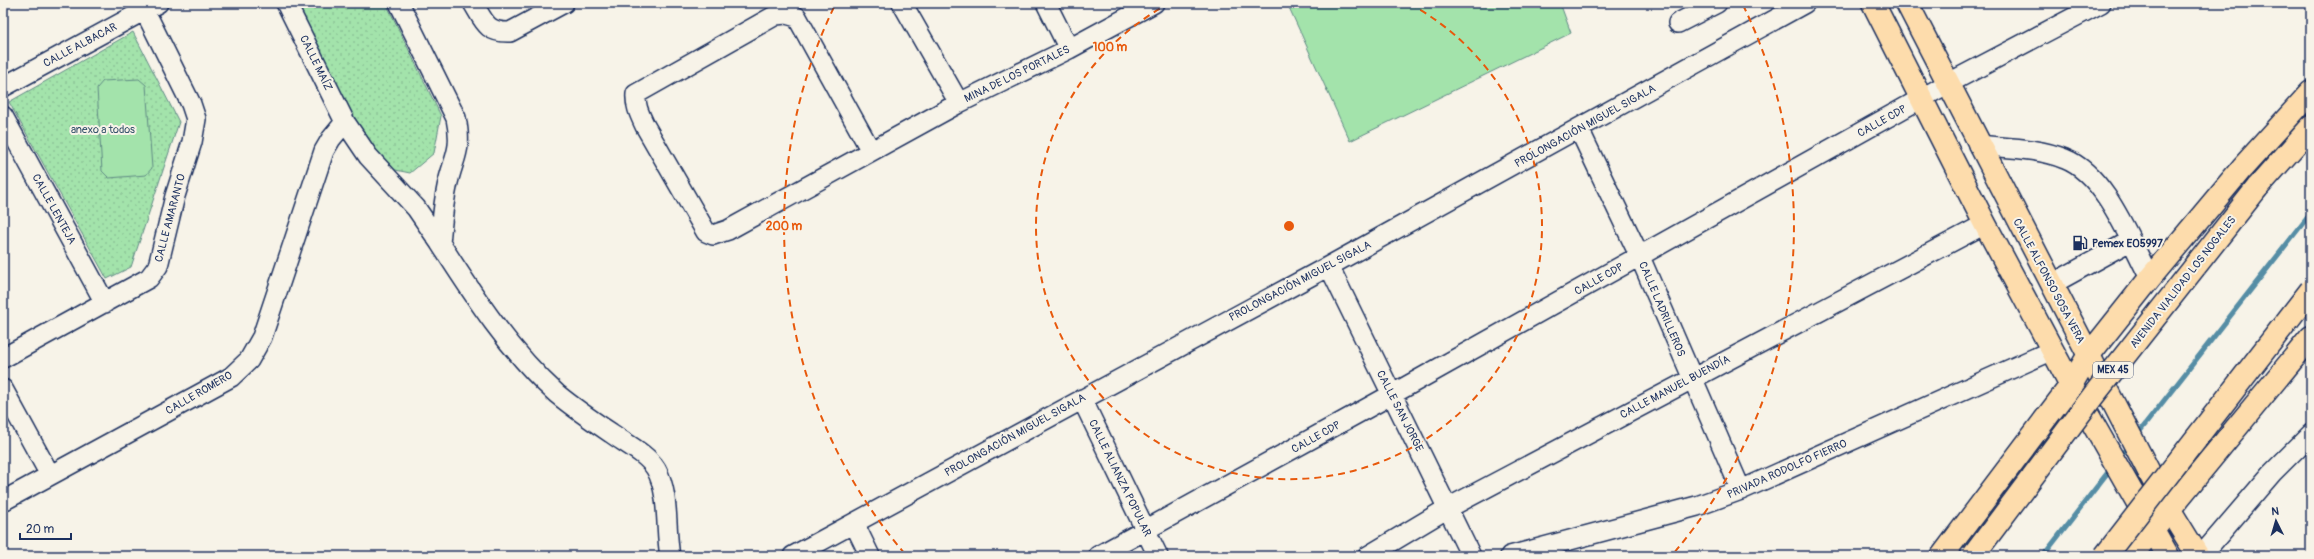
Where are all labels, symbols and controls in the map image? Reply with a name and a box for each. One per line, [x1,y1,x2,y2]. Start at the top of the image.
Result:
street label: CALLE ALBACAR [41,20,119,70]
street label: CALLE MAÍZ [297,33,335,93]
text: 100 m [1093,40,1128,55]
street label: MINA DE LOS PORTALES [962,43,1072,105]
street label: PROLONGACIÓN MIGUEL SIGALA [1512,81,1658,170]
street label: CALLE CDP [1855,102,1909,140]
park label: anexo a todos [71,123,135,136]
street label: CALLE LENTEJA [29,172,79,246]
street label: CALLE AMARANTO [152,173,188,263]
street label: AVENIDA VIALIDAD LOS NOGALES [2127,213,2239,351]
street label: CALLE ALFONSO SOSA VERA [2010,216,2088,346]
text: 200 m [766,219,803,234]
centre of rings [1282,219,1296,233]
fuel station icon: Pemex E05997 [2071,234,2089,252]
street label: PROLONGACIÓN MIGUEL SIGALA [1226,237,1373,324]
place label: Pemex E05997 [2092,237,2163,250]
street label: CALLE LADRILLEROS [1636,259,1688,359]
street label: CALLE CDP [1572,260,1626,298]
street label: CALLE MANUEL BUENDÍA [1618,352,1732,422]
road number: MEX 45 [2093,362,2133,378]
street label: CALLE SAN JORGE [1374,368,1426,454]
street label: CALLE ROMERO [163,369,235,417]
street label: PROLONGACIÓN MIGUEL SIGALA [942,390,1088,479]
street label: CALLE ALIANZA POPULAR [1086,417,1154,539]
street label: CALLE CDP [1289,418,1343,456]
street label: PRIVADA RODOLFO FIERRO [1725,437,1849,501]
north arrow [2256,501,2296,541]
text: N [2271,505,2280,518]
scale bar [20,515,71,541]
text: 20 m [26,522,55,537]

